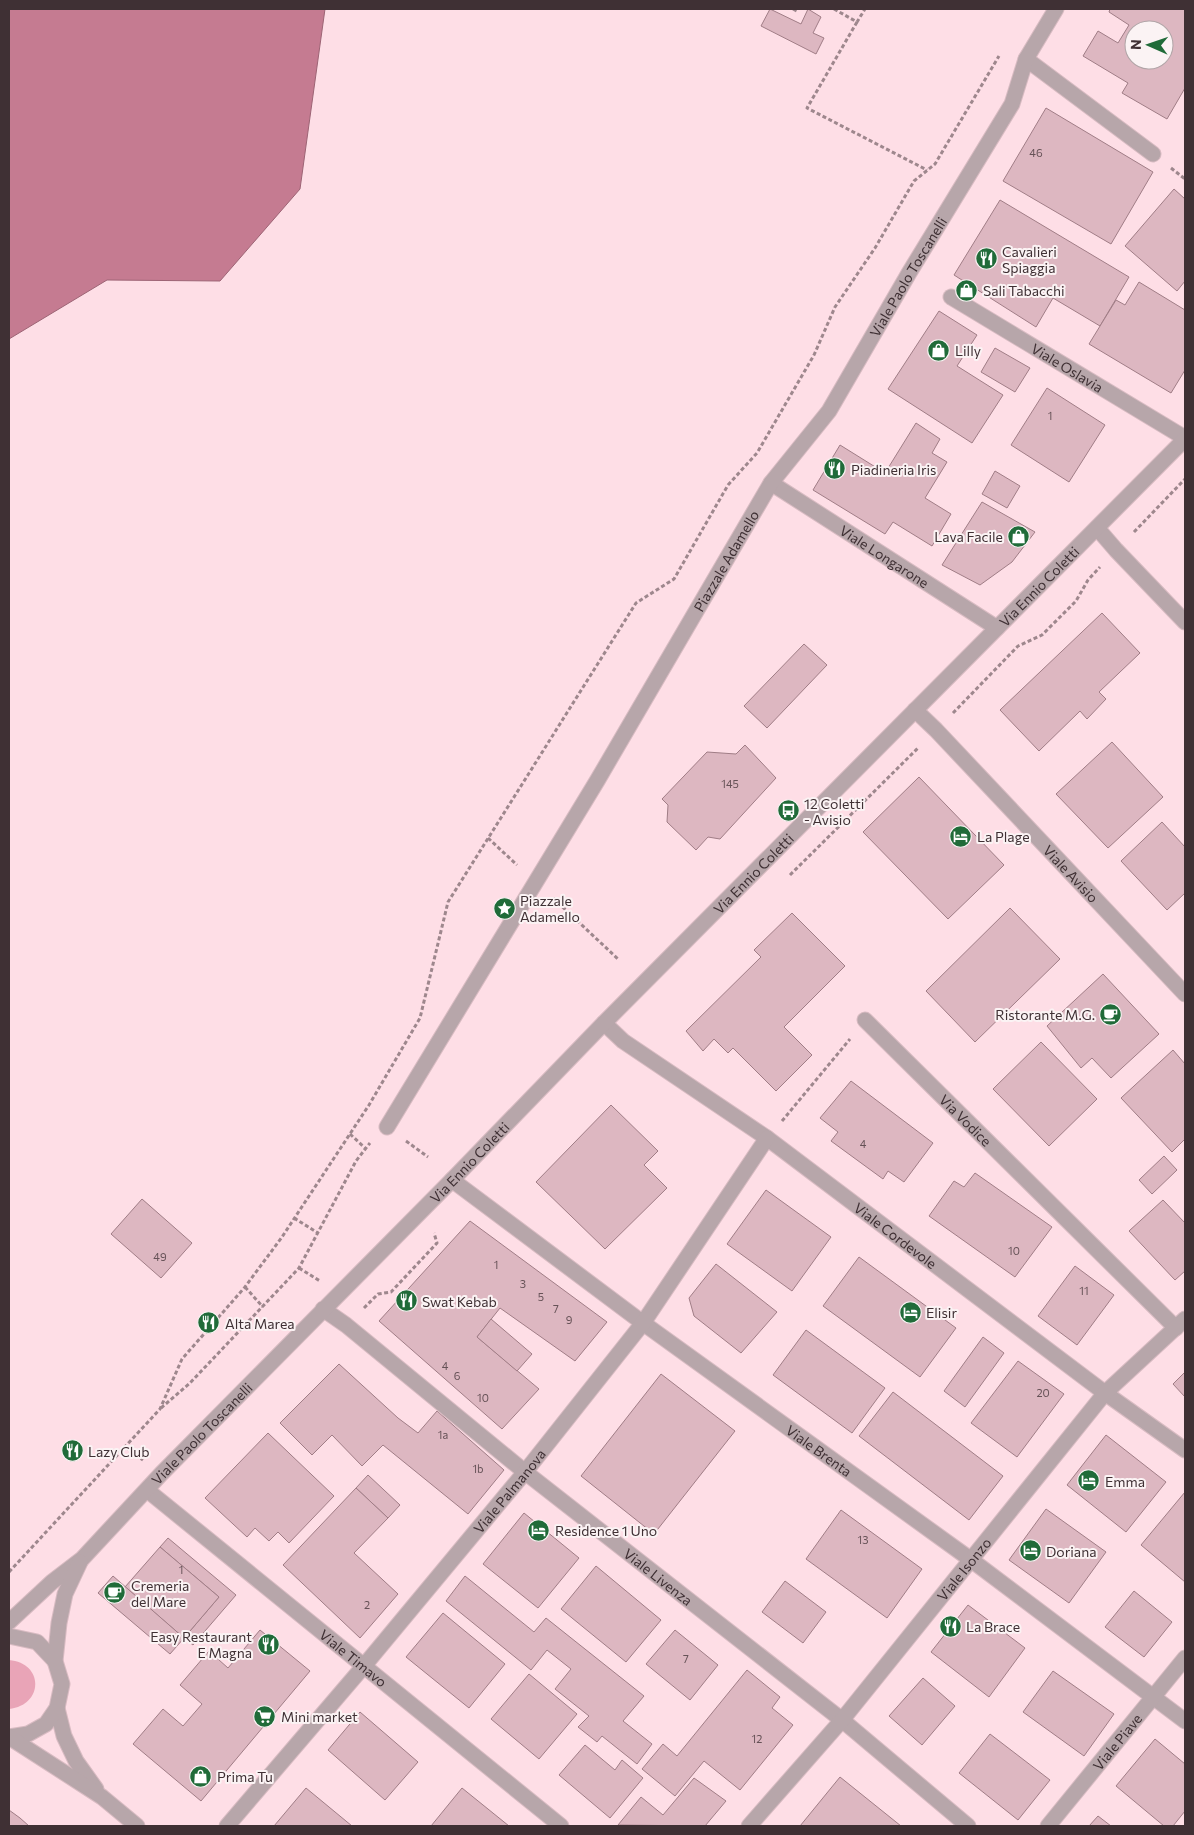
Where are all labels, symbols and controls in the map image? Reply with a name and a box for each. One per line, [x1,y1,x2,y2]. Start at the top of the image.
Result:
north arrow [1124,20,1174,70]
text: N [1127,39,1144,50]
house number: 46 [1029,146,1043,159]
street label: Viale Paolo Toscanelli [866,214,950,339]
place label: Cavalieri Spiaggia [1002,243,1057,276]
restaurant icon: Cavalieri Spiaggia [974,247,998,271]
shop icon: Sali Tabacchi [955,278,979,302]
place label: Sali Tabacchi [983,282,1065,299]
shop icon: Lilly [927,338,951,362]
street label: Viale Oslavia [1028,339,1107,395]
place label: Lilly [955,342,981,359]
house number: 1 [1048,409,1052,422]
restaurant icon: Piadineria Iris [823,457,847,481]
place label: Piadineria Iris [851,461,936,478]
street label: Piazzale Adamello [689,507,762,614]
street label: Viale Longarone [837,521,932,591]
shop icon: Lava Facile [1007,524,1031,548]
place label: Lava Facile [934,528,1003,545]
street label: Via Ennio Coletti [995,542,1082,630]
house number: 145 [721,777,739,790]
place label: 12 Coletti - Avisio [804,795,864,828]
bus stop icon: 12 Coletti - Avisio [776,799,800,823]
hotel icon: La Plage [949,824,973,848]
place label: La Plage [977,828,1030,845]
street label: Via Ennio Coletti [709,830,796,917]
street label: Viale Avisio [1040,841,1102,906]
place label: Piazzale Adamello [520,892,580,925]
place icon: Piazzale Adamello [492,896,516,920]
cafe icon: Ristorante M.G. [1099,1002,1123,1026]
place label: Ristorante M.G. [995,1006,1095,1023]
street label: Via Vodice [936,1091,995,1149]
street label: Via Ennio Coletti [426,1118,512,1206]
house number: 4 [860,1137,867,1150]
street label: Viale Cordevole [851,1198,940,1272]
house number: 10 [1008,1244,1020,1257]
house number: 49 [153,1250,167,1263]
house number: 1 [494,1258,498,1271]
house number: 3 [520,1277,526,1290]
house number: 11 [1079,1284,1089,1297]
restaurant icon: Swat Kebab [394,1289,418,1313]
house number: 5 [538,1290,544,1303]
place label: Swat Kebab [422,1293,497,1310]
hotel icon: Elisir [898,1300,922,1324]
house number: 7 [553,1302,559,1315]
place label: Elisir [926,1304,957,1321]
restaurant icon: Alta Marea [197,1311,221,1335]
house number: 9 [566,1313,573,1326]
place label: Alta Marea [225,1315,295,1332]
house number: 4 [442,1359,449,1372]
house number: 6 [454,1369,461,1382]
street label: Viale Paolo Toscanelli [147,1379,255,1488]
house number: 20 [1036,1386,1050,1399]
house number: 10 [477,1391,489,1404]
street label: Viale Brenta [783,1421,856,1480]
house number: 1a [438,1428,448,1441]
restaurant icon: Lazy Club [60,1439,84,1463]
place label: Lazy Club [88,1443,149,1460]
street label: Viale Palmanova [469,1445,549,1536]
house number: 1b [472,1462,484,1475]
hotel icon: Emma [1077,1469,1101,1493]
place label: Emma [1105,1473,1145,1490]
hotel icon: Residence 1 Uno [527,1518,551,1542]
place label: Residence 1 Uno [555,1522,657,1539]
house number: 13 [858,1533,868,1546]
street label: Viale Isonzo [933,1534,994,1604]
hotel icon: Doriana [1018,1539,1042,1563]
place label: Doriana [1046,1543,1097,1560]
street label: Viale Livenza [621,1544,696,1608]
house number: 1 [179,1563,183,1576]
place label: Cremeria del Mare [131,1577,189,1610]
cafe icon: Cremeria del Mare [103,1581,127,1605]
house number: 2 [364,1598,370,1611]
restaurant icon: La Brace [938,1614,962,1638]
place label: La Brace [966,1618,1020,1635]
street label: Viale Timavo [317,1625,391,1690]
place label: Easy Restaurant E Magna [150,1628,252,1661]
restaurant icon: Easy Restaurant E Magna [256,1632,280,1656]
house number: 7 [683,1652,689,1665]
supermarket icon: Mini market [253,1704,277,1728]
place label: Mini market [281,1708,358,1725]
street label: Viale Piave [1089,1710,1145,1773]
house number: 12 [752,1732,762,1745]
shop icon: Prima Tu [189,1764,213,1788]
place label: Prima Tu [217,1768,273,1785]

